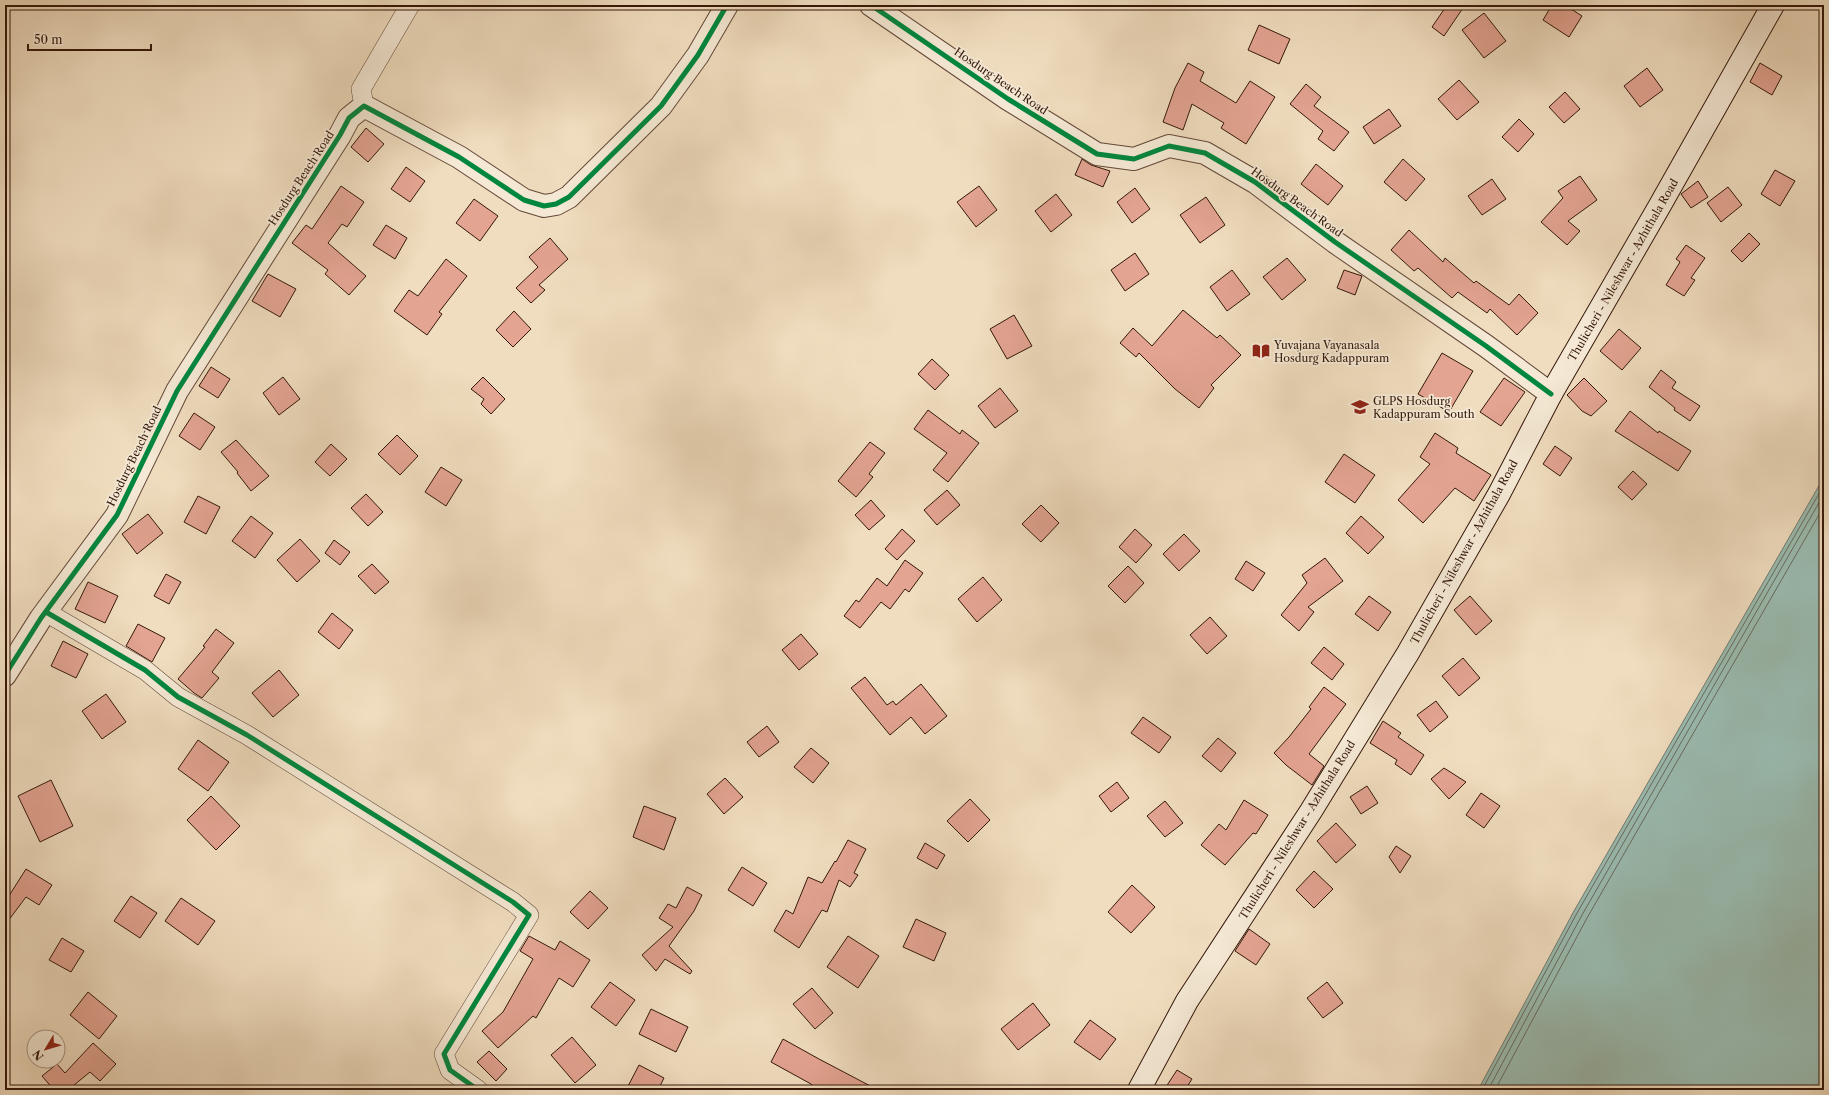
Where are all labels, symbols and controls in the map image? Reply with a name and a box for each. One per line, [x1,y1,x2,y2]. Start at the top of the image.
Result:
scale bar [28,26,151,52]
text: 50 m [34,32,63,47]
street label: Hosdurg Beach Road [952,44,1051,118]
street label: Hosdurg Beach Road [265,128,337,228]
street label: Hosdurg Beach Road [1248,164,1346,240]
street label: Thulicheri - Nileshwar - Azhithala Road [1565,176,1681,364]
place label: Yuvajana Vayanasala Hosdurg Kadappuram [1273,338,1390,365]
library icon: Yuvajana Vayanasala Hosdurg Kadappuram [1251,341,1271,361]
place label: GLPS Hosdurg Kadappuram South [1373,394,1475,421]
school or university icon: GLPS Hosdurg Kadappuram South [1350,397,1370,417]
street label: Hosdurg Beach Road [104,403,165,508]
street label: Thulicheri - Nileshwar - Azhithala Road [1407,457,1521,647]
street label: Thulicheri - Nileshwar - Azhithala Road [1236,738,1358,922]
north arrow [26,1029,66,1069]
text: N [29,1047,47,1063]

